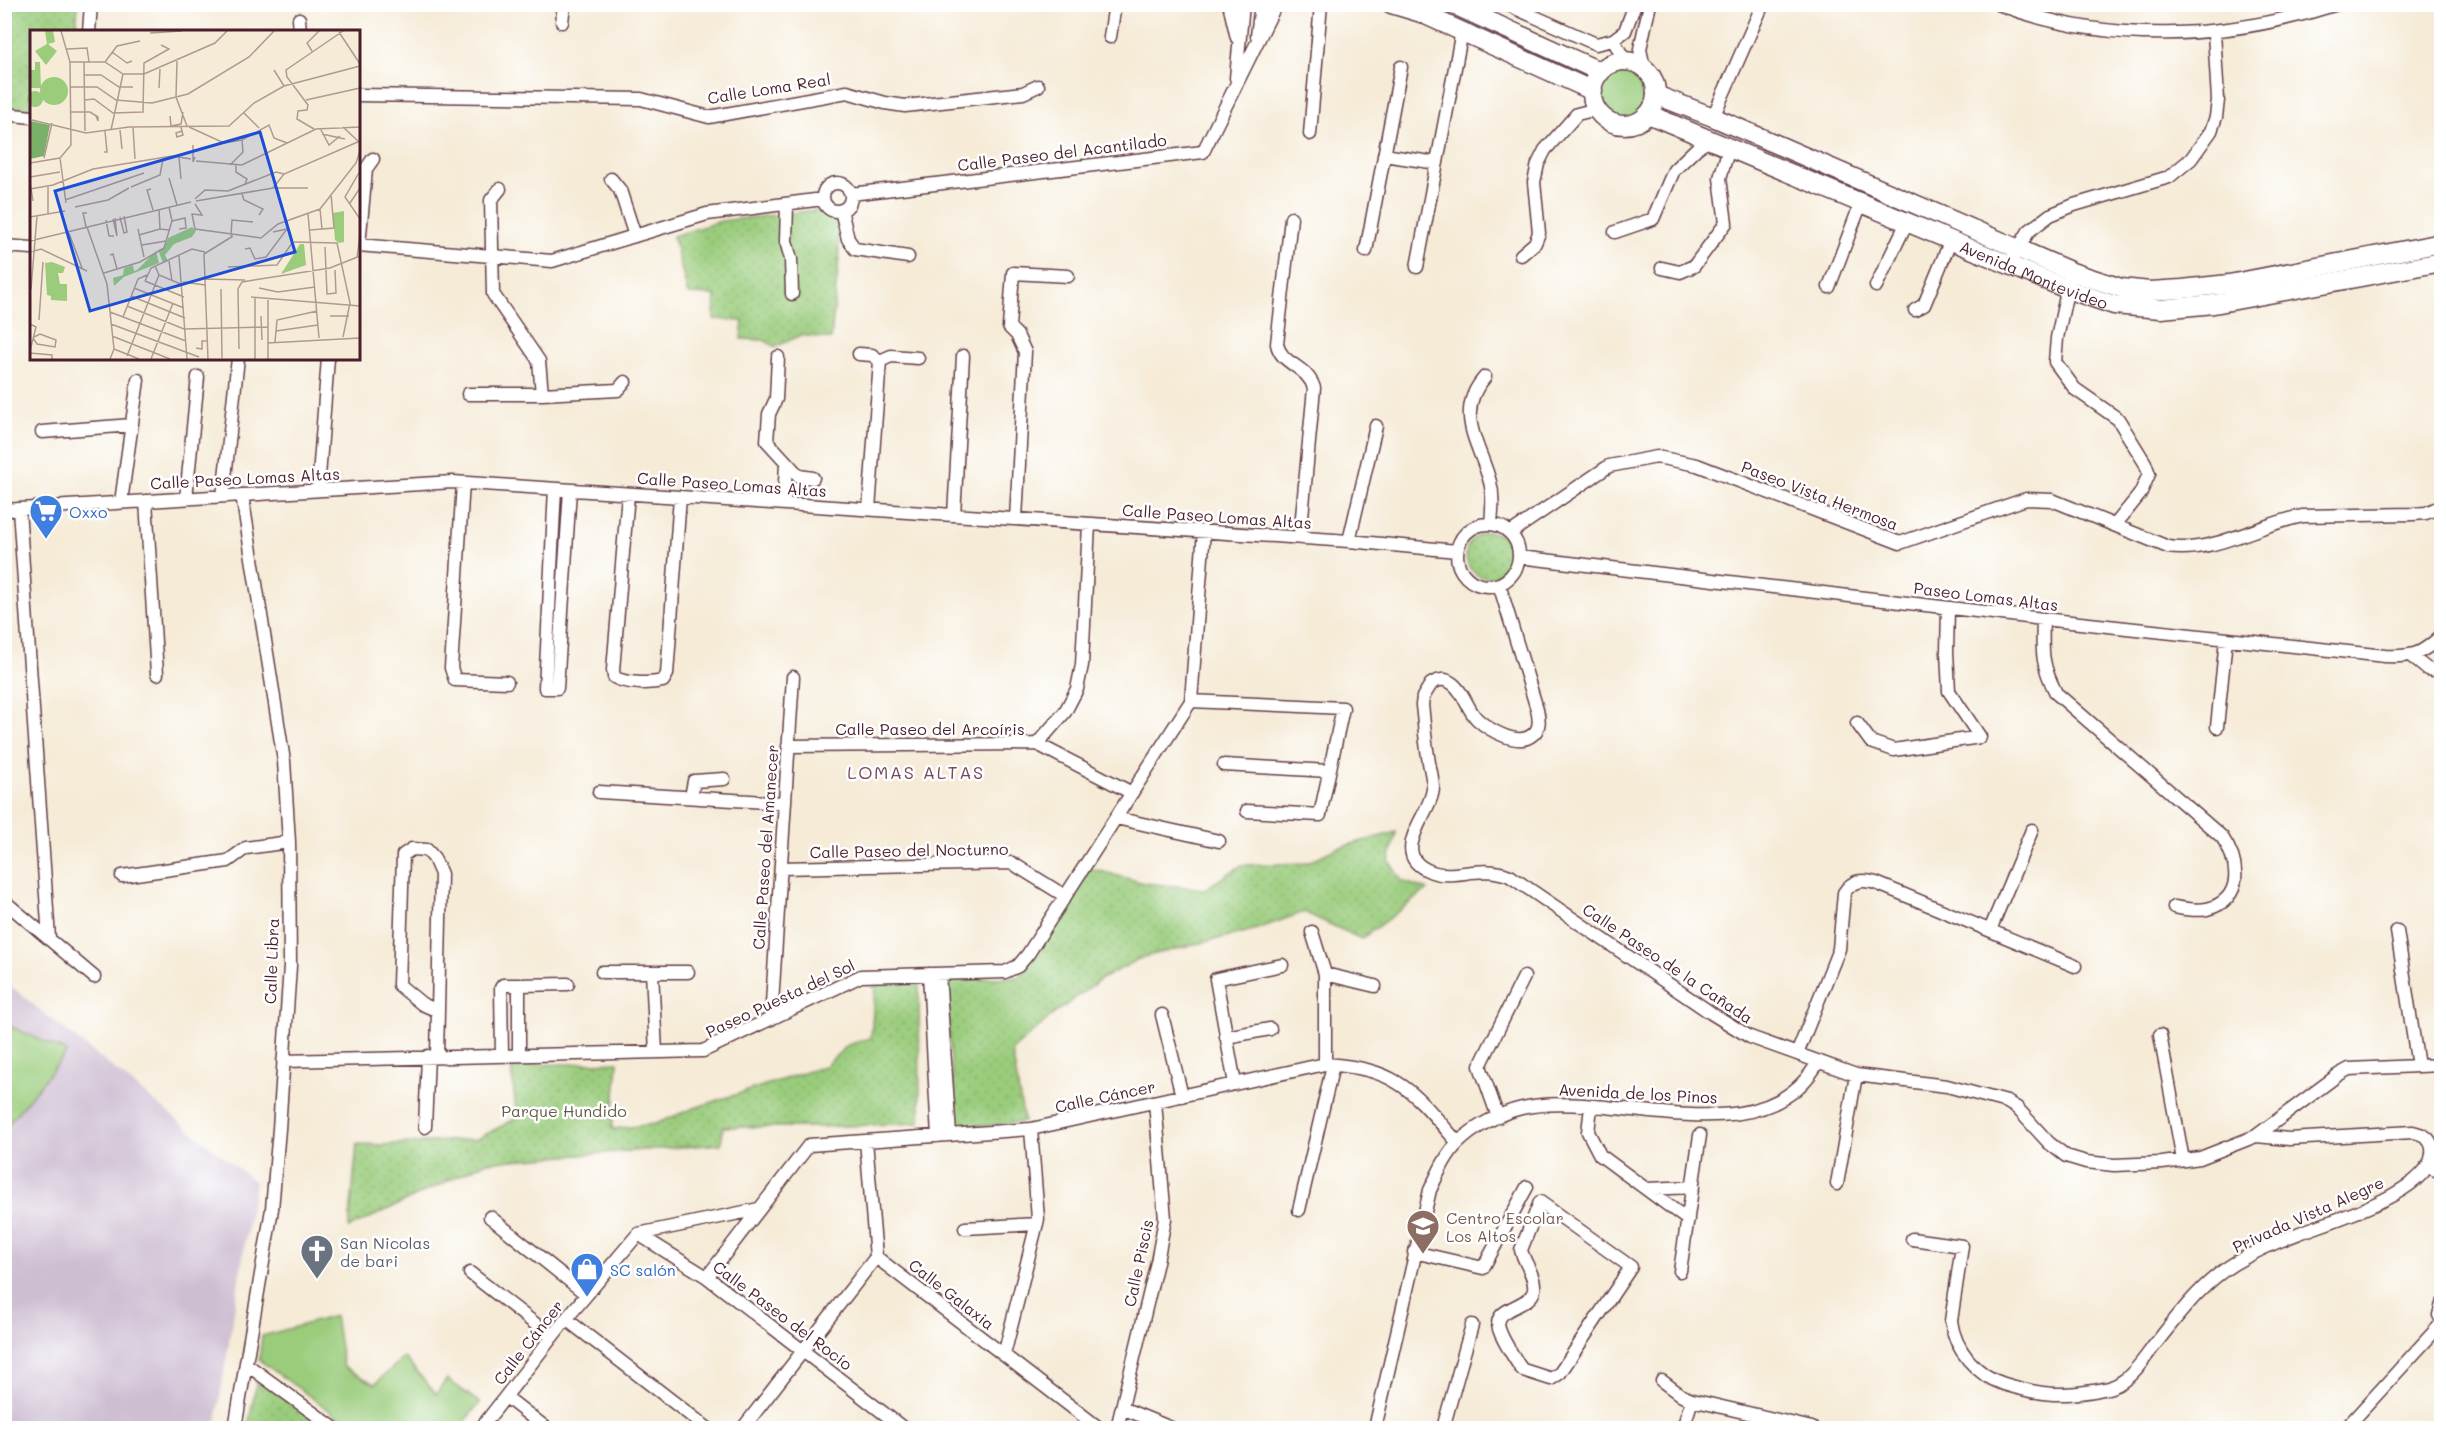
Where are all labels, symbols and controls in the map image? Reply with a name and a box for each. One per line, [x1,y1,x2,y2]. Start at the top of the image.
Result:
inset map [30,30,360,360]
street label: Calle Loma Real [706,68,832,108]
street label: Calle Paseo del Acantilado [956,129,1168,175]
street label: Avenida Montevideo [1957,235,2111,313]
street label: Paseo Vista Hermosa [1739,455,1901,535]
street label: Calle Paseo Lomas Altas [150,463,340,493]
street label: Calle Paseo Lomas Altas [637,467,827,501]
supermarket icon: Oxxo [28,493,64,540]
street label: Calle Paseo Lomas Altas [1122,499,1312,533]
place label: Oxxo [69,501,107,522]
street label: Paseo Lomas Altas [1913,577,2059,615]
street label: Calle Paseo del Arcoíris [835,718,1025,739]
street label: Calle Paseo del Amanecer [747,744,783,950]
district label: LOMAS ALTAS [847,760,985,784]
street label: Calle Paseo del Nocturno [810,838,1008,862]
street label: Calle Paseo de la Cañada [1579,898,1757,1028]
street label: Calle Libra [259,918,283,1004]
street label: Paseo Puesta del Sol [702,954,858,1042]
street label: Calle Cáncer [1053,1075,1157,1117]
street label: Avenida de los Pinos [1558,1078,1718,1108]
park label: Parque Hundido [501,1100,627,1121]
street label: Privada Vista Alegre [2229,1171,2387,1257]
place label: Centro Escolar Los Altos [1446,1207,1564,1246]
school or university icon: Centro Escolar Los Altos [1405,1208,1441,1255]
street label: Calle Piscis [1118,1217,1158,1309]
place label: San Nicolas de bari [340,1232,430,1271]
church icon: San Nicolas de bari [299,1233,335,1280]
shop icon: SC salón [569,1251,605,1298]
street label: Calle Galaxia [905,1254,999,1334]
street label: Calle Paseo del Rocío [709,1256,857,1374]
place label: SC salón [610,1259,676,1280]
street label: Calle Cáncer [488,1295,568,1389]

